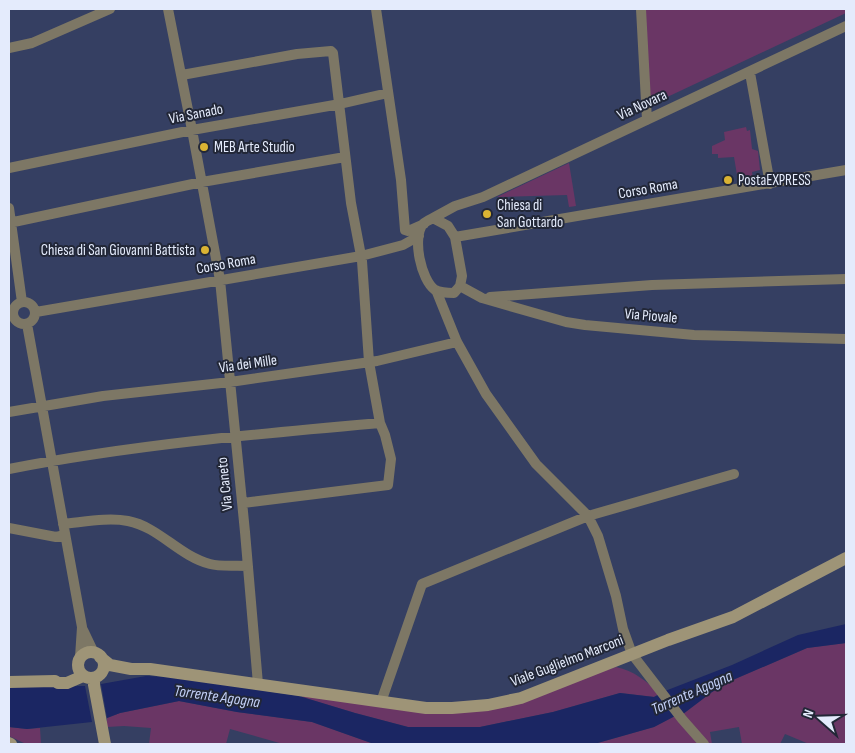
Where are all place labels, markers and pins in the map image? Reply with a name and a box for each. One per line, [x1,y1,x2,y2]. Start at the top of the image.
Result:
place label: MEB Arte Studio [214,138,295,157]
marker: MEB Arte Studio [198,141,210,153]
place label: PostaEXPRESS [738,171,811,190]
marker: PostaEXPRESS [722,174,734,186]
place label: Chiesa di San Gottardo [497,196,563,232]
marker: Chiesa di San Gottardo [481,208,493,220]
place label: Chiesa di San Giovanni Battista [41,241,195,260]
marker: Chiesa di San Giovanni Battista [199,244,211,256]

